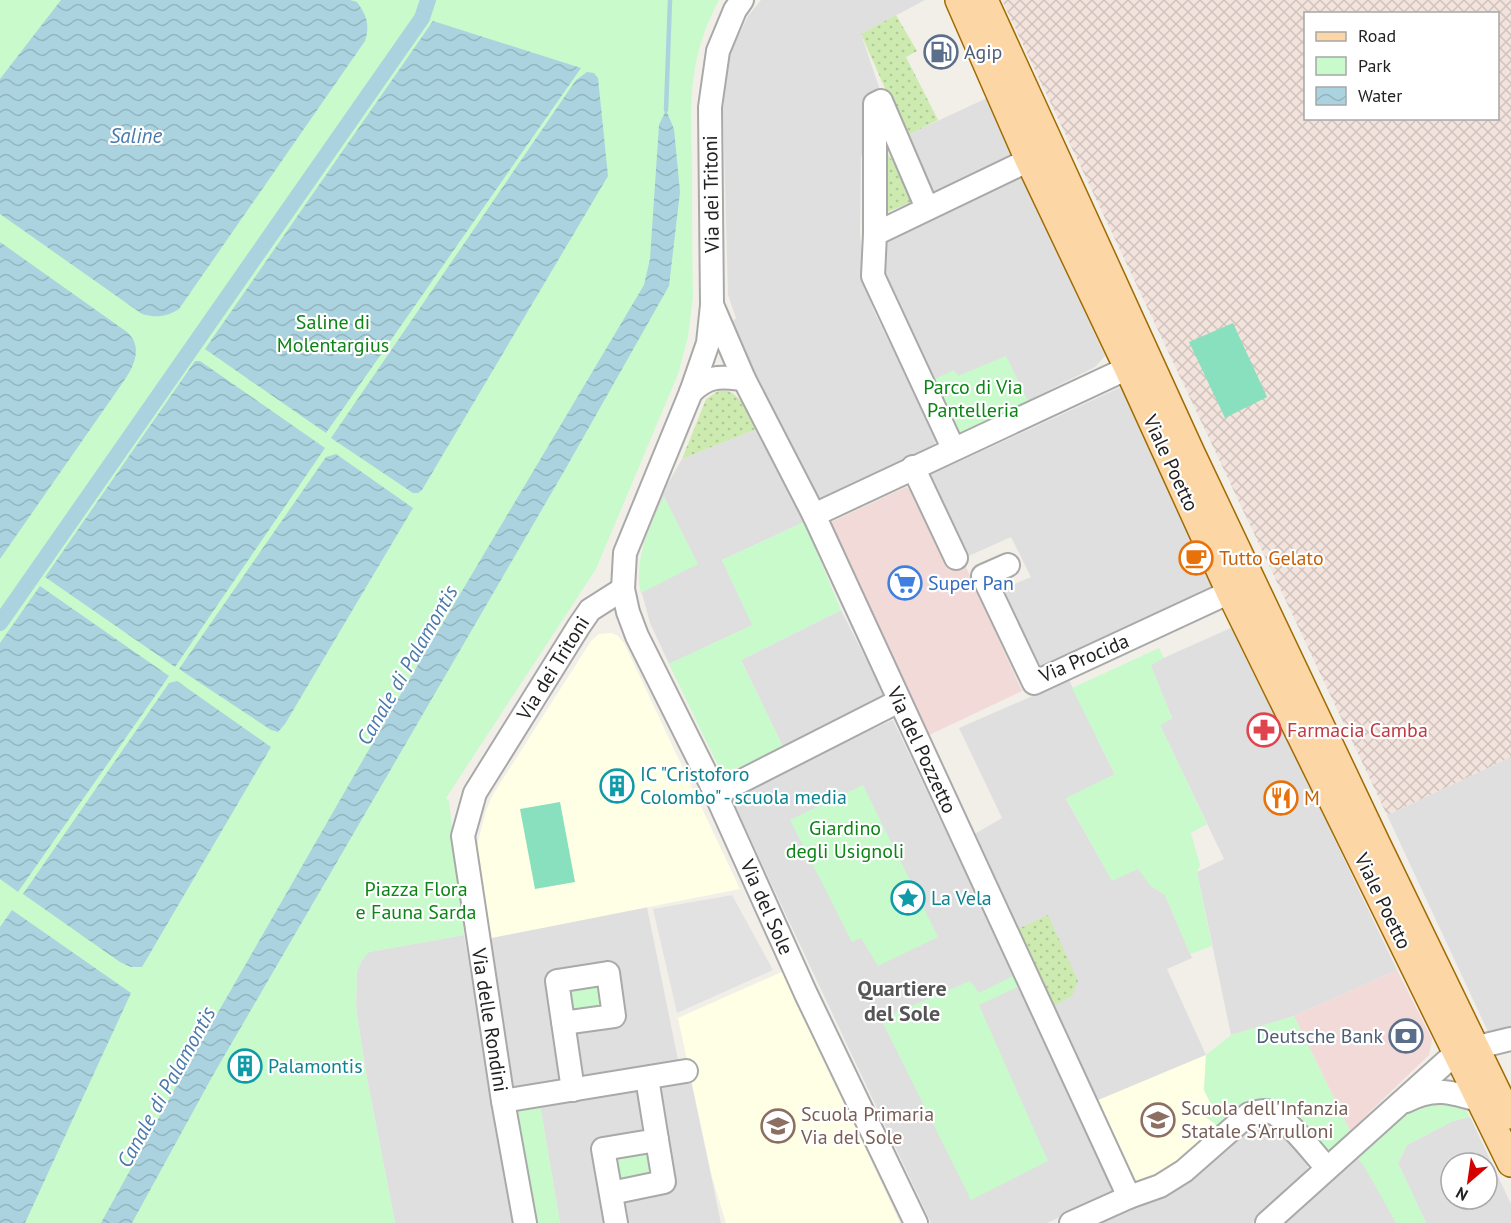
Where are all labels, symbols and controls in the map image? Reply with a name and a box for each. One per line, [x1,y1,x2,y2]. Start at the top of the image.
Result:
legend [1304,12,1499,120]
text: Road [1358,24,1396,47]
fuel station icon: Agip [923,34,959,70]
place label: Agip [964,39,1002,65]
text: Park [1358,54,1391,77]
text: Water [1358,84,1402,107]
water label: Saline [110,122,163,149]
street label: Via dei Tritoni [697,135,725,254]
park label: Saline di Molentargius [277,309,389,358]
park label: Parco di Via Pantelleria [923,374,1023,423]
street label: Viale Poetto [1137,410,1205,515]
cafe icon: Tutto Gelato [1178,540,1214,576]
place label: Tutto Gelato [1219,545,1324,571]
supermarket icon: Super Pan [887,565,923,601]
place label: Super Pan [928,570,1014,596]
water label: Canale di Palamontis [350,580,464,750]
street label: Via dei Tritoni [510,611,595,726]
street label: Via Procida [1034,627,1133,689]
street label: Via del Pozzetto [881,682,963,817]
pharmacy icon: Farmacia Camba [1246,712,1282,748]
place label: Farmacia Camba [1287,717,1428,743]
place label: IC "Cristoforo Colombo" - scuola media [640,761,847,810]
building icon: IC "Cristoforo Colombo" - scuola media [599,768,635,804]
restaurant icon: M [1263,780,1299,816]
place label: M [1304,785,1320,811]
park label: Giardino degli Usignoli [786,815,904,864]
street label: Viale Poetto [1348,848,1417,953]
street label: Via del Sole [734,854,800,959]
park label: Piazza Flora e Fauna Sarda [356,876,476,925]
place icon: La Vela [890,880,926,916]
place label: La Vela [931,885,992,911]
street label: Via delle Rondini [466,945,514,1094]
district label: Quartiere del Sole [857,974,947,1027]
water label: Canale di Palamontis [111,1001,222,1172]
bank icon: Deutsche Bank [1388,1018,1424,1054]
place label: Deutsche Bank [1256,1023,1383,1049]
building icon: Palamontis [227,1048,263,1084]
place label: Palamontis [268,1053,363,1079]
place label: Scuola dell'Infanzia Statale S'Arrulloni [1181,1095,1348,1144]
place label: Scuola Primaria Via del Sole [800,1101,934,1150]
school or university icon: Scuola dell'Infanzia Statale S'Arrulloni [1140,1102,1176,1138]
school or university icon: Scuola Primaria Via del Sole [760,1108,796,1144]
north arrow [1439,1151,1499,1211]
text: N [1452,1183,1471,1205]

